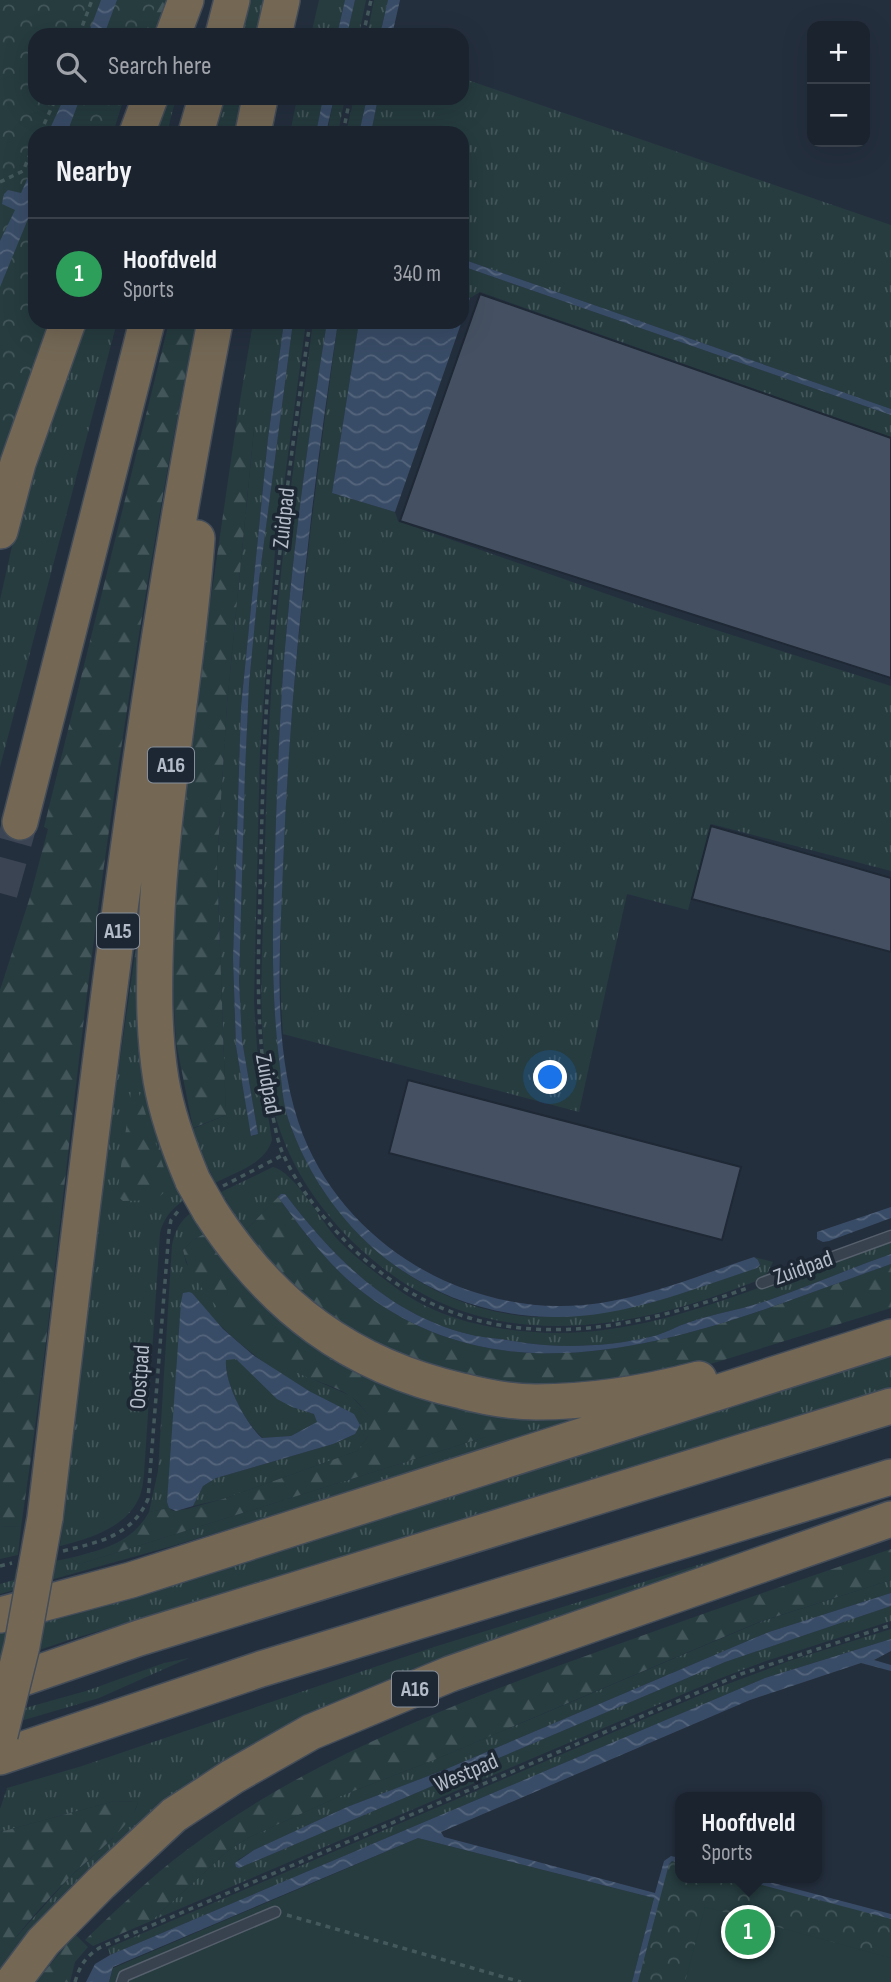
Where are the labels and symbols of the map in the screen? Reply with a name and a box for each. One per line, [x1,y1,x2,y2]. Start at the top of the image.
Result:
street label: Zuidpad [267,486,301,550]
road number: A16 [148,748,194,782]
road number: A15 [97,914,139,948]
street label: Zuidpad [249,1052,287,1116]
your location [533,1060,567,1094]
street label: Zuidpad [770,1244,836,1292]
street label: Oostpad [124,1344,156,1410]
road number: A16 [392,1672,438,1706]
street label: Westpad [430,1747,502,1799]
pin: 1 [725,1906,771,1958]

